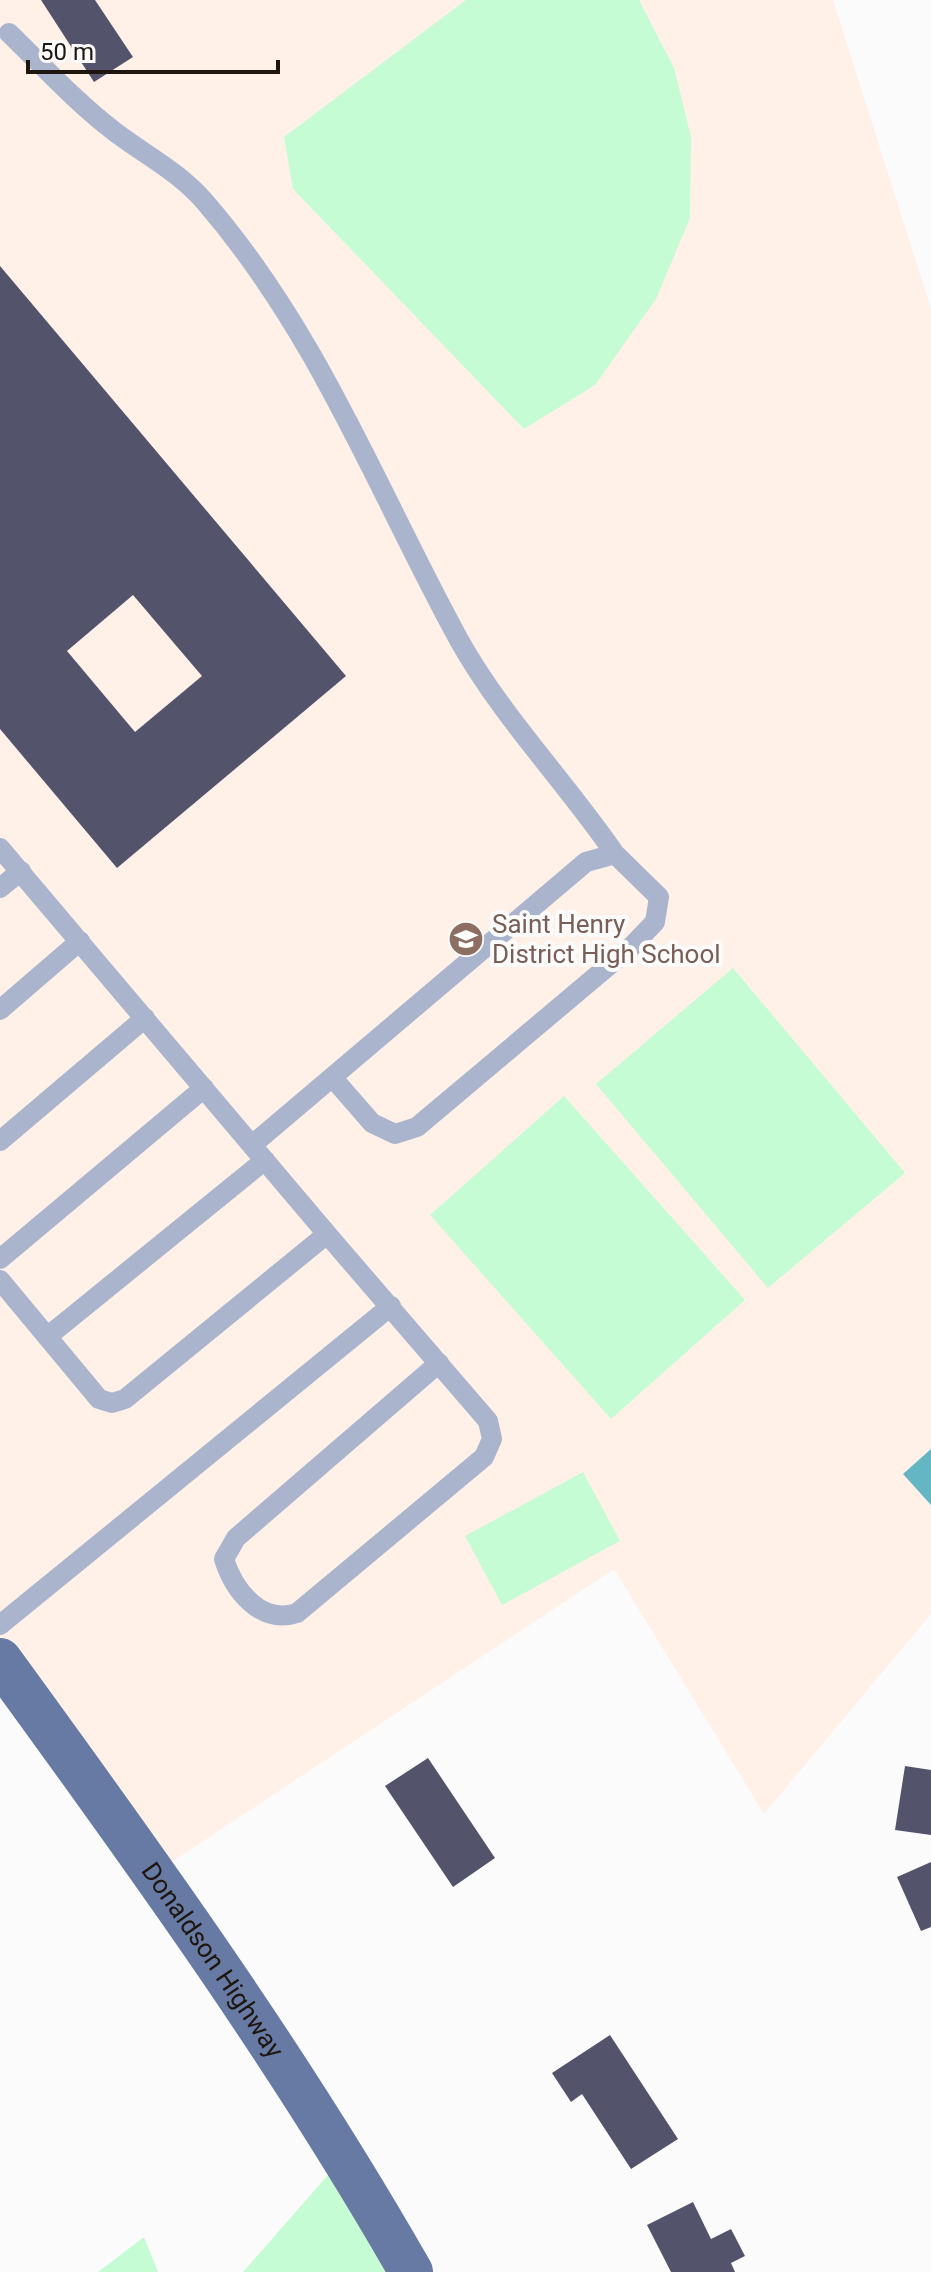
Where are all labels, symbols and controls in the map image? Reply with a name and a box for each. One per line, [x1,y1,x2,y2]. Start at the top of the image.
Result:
scale bar [28,24,278,74]
text: 50 m [40,38,94,66]
place label: Saint Henry District High School [492,909,721,969]
school or university icon: Saint Henry District High School [447,920,485,958]
street label: Donaldson Highway [136,1857,290,2063]

